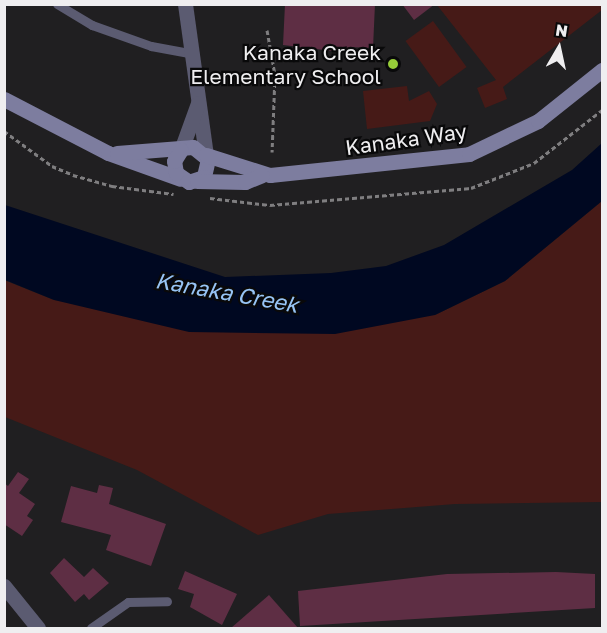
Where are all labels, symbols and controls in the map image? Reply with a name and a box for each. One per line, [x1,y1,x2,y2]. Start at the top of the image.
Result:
north arrow [529,18,589,78]
text: N [554,19,569,41]
place label: Kanaka Creek Elementary School [190,39,381,89]
marker: Kanaka Creek Elementary School [386,57,400,71]
street label: Kanaka Way [344,118,468,160]
water label: Kanaka Creek [153,266,301,318]

